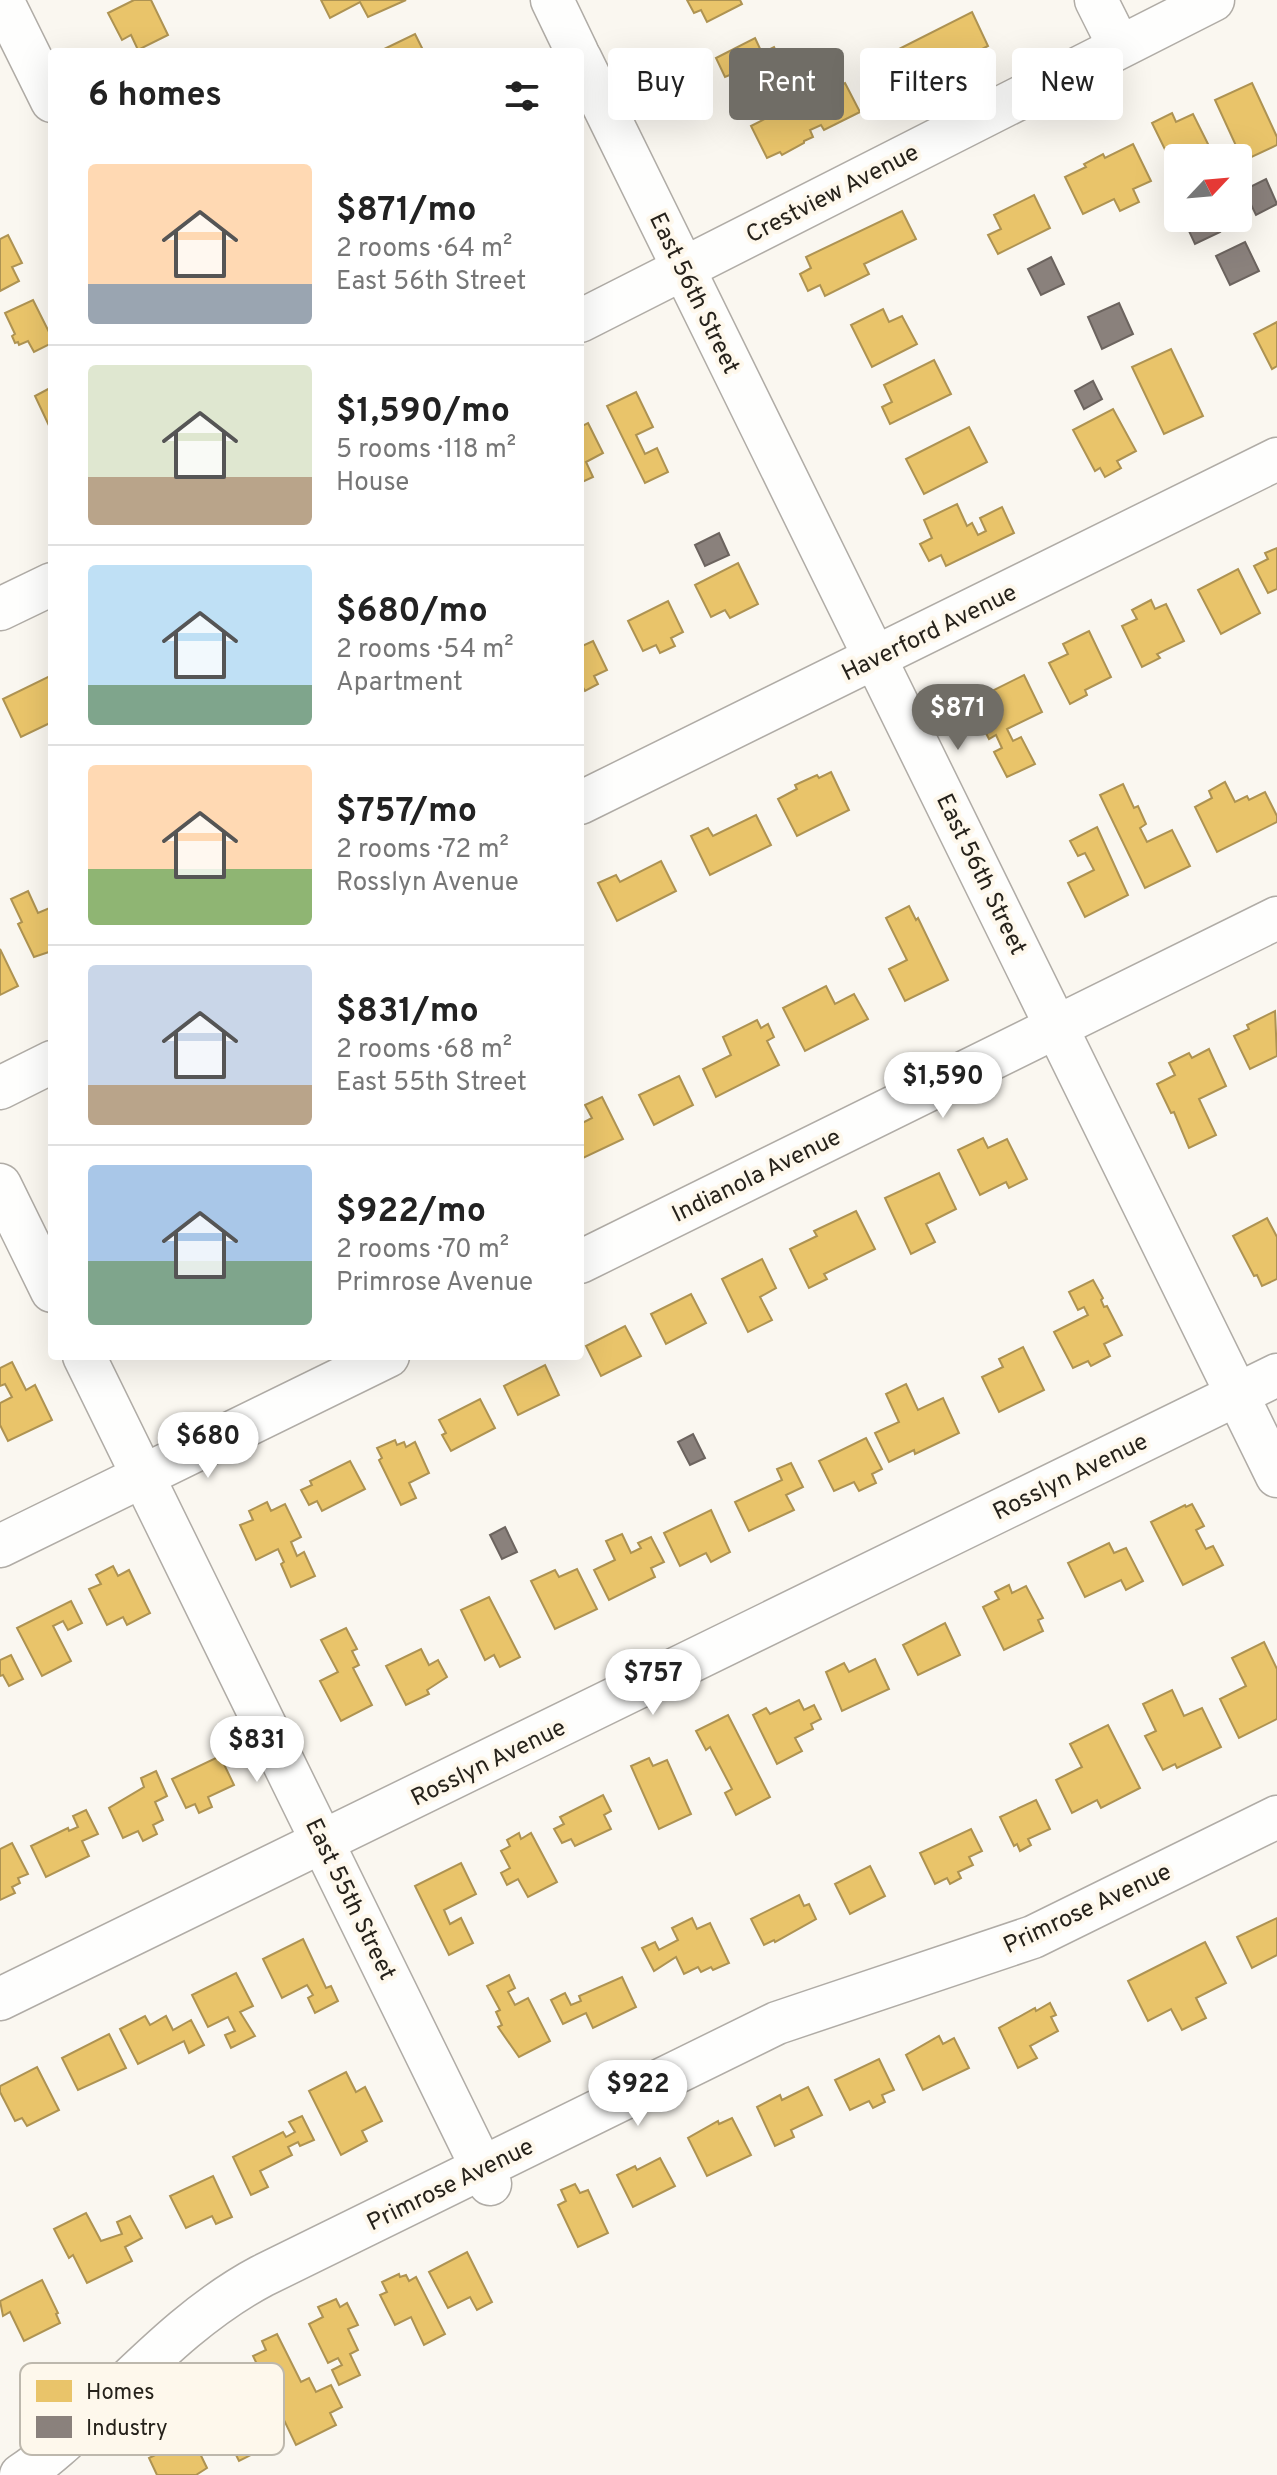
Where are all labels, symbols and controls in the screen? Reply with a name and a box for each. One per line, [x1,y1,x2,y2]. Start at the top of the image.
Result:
chip: Buy [608,48,713,120]
chip: Rent [729,48,844,120]
chip: Filters [860,48,996,120]
chip: New [1012,48,1123,120]
icon: filters [500,74,544,118]
text: 6 homes [88,75,222,118]
street label: Crestview Avenue [742,138,924,251]
north arrow [1164,144,1252,232]
map controls [1164,144,1252,232]
text: $871/mo [336,190,477,233]
icon: home [152,196,248,292]
street label: East 56th Street [641,208,745,379]
text: 2 rooms · 64 m² [336,233,512,266]
text: East 56th Street [336,266,526,299]
text: $1,590/mo [336,391,510,434]
icon: home [152,397,248,493]
text: 5 rooms · 118 m² [336,434,516,467]
text: House [336,467,409,500]
street label: Haverford Avenue [837,578,1022,689]
text: $680/mo [336,591,488,634]
icon: home [152,597,248,693]
text: 2 rooms · 54 m² [336,634,514,667]
text: Apartment [336,667,463,700]
pin: $871 [911,684,1005,752]
text: $871 [930,693,986,726]
street label: East 56th Street [928,789,1032,960]
text: $757/mo [336,791,477,834]
icon: home [152,797,248,893]
text: 2 rooms · 72 m² [336,834,509,867]
text: Rosslyn Avenue [336,867,519,900]
text: $831/mo [336,991,479,1034]
icon: home [152,997,248,1093]
text: 2 rooms · 68 m² [336,1034,512,1067]
pin: $1,590 [878,1052,1008,1120]
text: $1,590 [902,1061,984,1094]
text: East 55th Street [336,1067,527,1100]
street label: Indianola Avenue [667,1123,846,1231]
text: $922/mo [336,1191,486,1234]
icon: home [152,1197,248,1293]
text: 2 rooms · 70 m² [336,1234,509,1267]
text: Primrose Avenue [336,1267,533,1300]
pin: $680 [161,1412,255,1480]
text: $680 [176,1421,240,1454]
street label: Rosslyn Avenue [988,1427,1153,1528]
pin: $757 [606,1649,700,1717]
text: $757 [623,1658,683,1691]
street label: Rosslyn Avenue [406,1713,571,1814]
pin: $831 [210,1716,304,1784]
text: $831 [228,1725,286,1758]
street label: East 55th Street [297,1814,401,1986]
street label: Primrose Avenue [999,1858,1177,1962]
pin: $922 [591,2060,685,2128]
text: $922 [606,2069,670,2102]
street label: Primrose Avenue [363,2132,539,2239]
legend [20,2363,284,2455]
text: Homes [86,2380,155,2407]
text: Industry [86,2416,168,2443]

